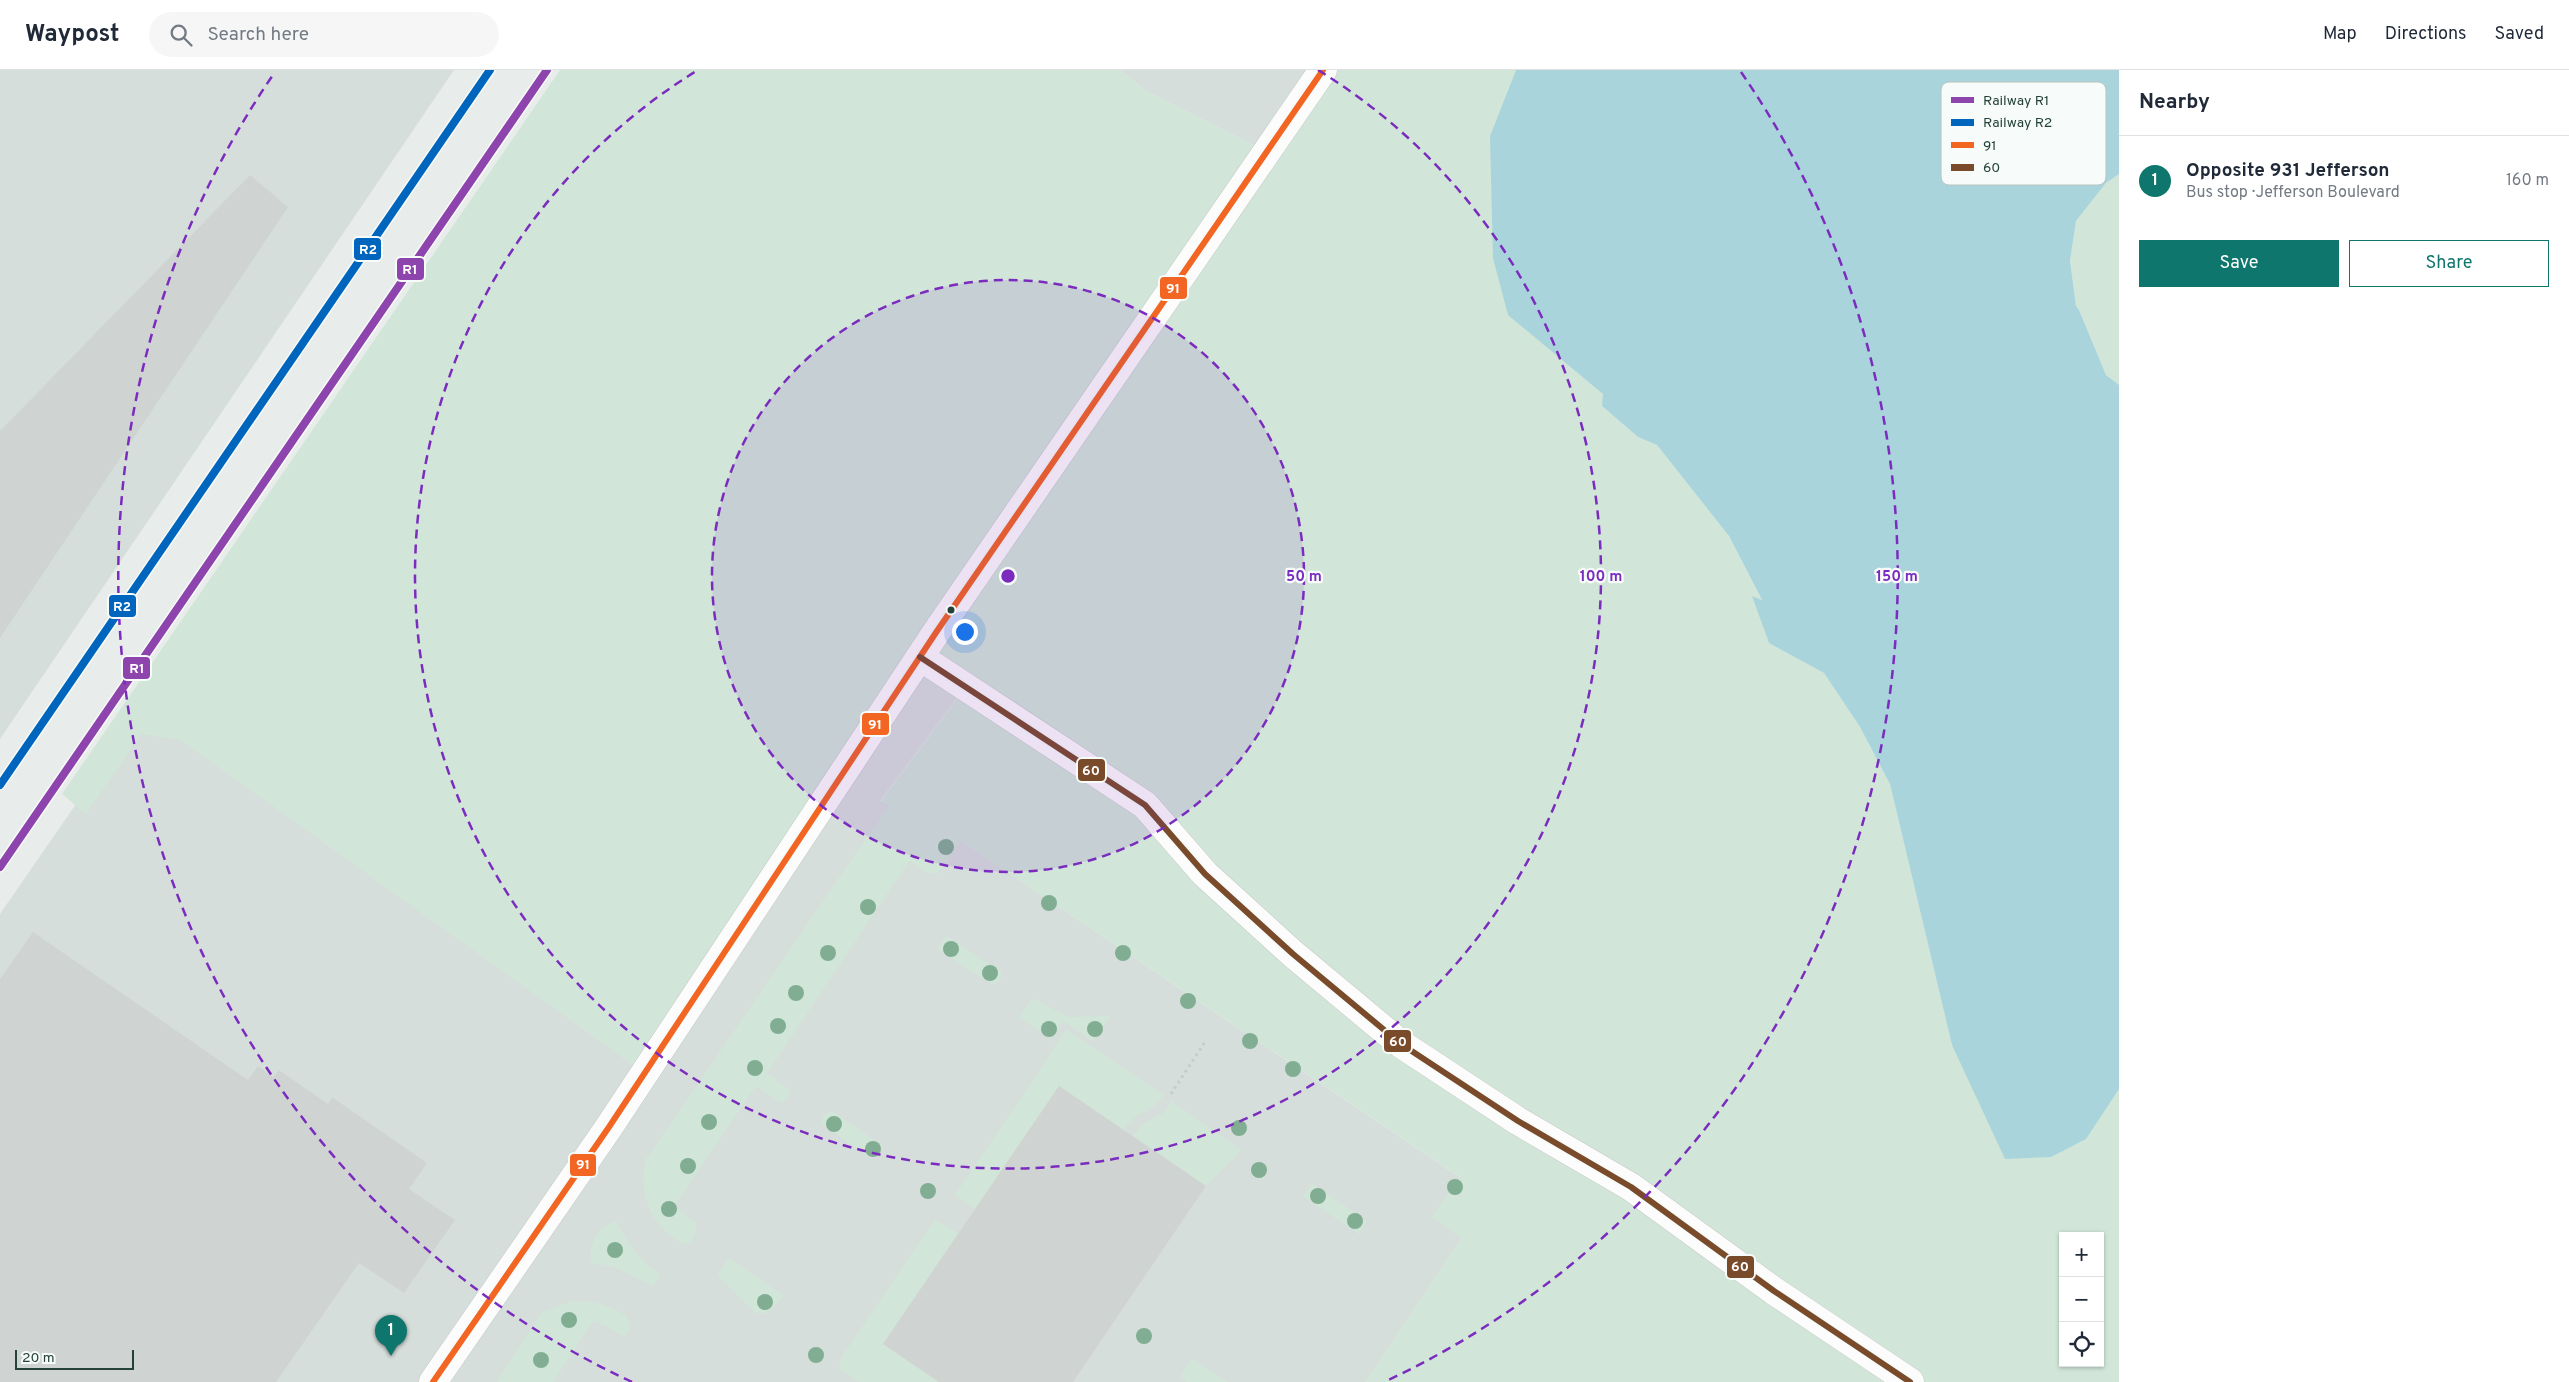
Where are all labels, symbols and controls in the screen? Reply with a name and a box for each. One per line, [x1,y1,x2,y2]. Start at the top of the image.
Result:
search box [149,12,499,57]
text: Waypost [25,20,119,50]
icon: search [167,21,195,49]
text: Search here [207,23,309,47]
text: Map [2323,23,2357,46]
text: Directions [2385,23,2467,46]
text: Saved [2495,23,2544,46]
legend [1941,82,2106,185]
text: Nearby [2139,89,2210,116]
text: Railway R1 [1983,93,2049,110]
text: Railway R2 [1983,115,2052,132]
text: 91 [1983,138,1997,155]
text: Opposite 931 Jefferson [2186,159,2390,183]
text: 60 [1983,160,2000,177]
text: 1 [2152,171,2158,191]
text: 160 m [2506,171,2549,191]
text: Bus stop · Jefferson Boulevard [2186,183,2400,203]
line badge: R2 [353,237,382,261]
button: Save [2139,240,2339,287]
button: Share [2349,240,2549,287]
text: R2 [359,242,377,259]
line badge: R1 [396,257,425,281]
text: R1 [402,262,418,279]
line badge: 91 [1159,276,1188,300]
text: 91 [1166,281,1180,298]
centre of rings [999,567,1017,585]
text: 50 m [1286,568,1322,587]
text: 100 m [1580,568,1622,587]
text: 150 m [1876,568,1918,587]
line badge: R2 [108,594,137,618]
text: R2 [113,599,131,616]
unlabelled marker [946,605,956,615]
your location [952,619,978,645]
line badge: R1 [122,656,151,680]
text: R1 [129,661,145,678]
line badge: 91 [861,712,890,736]
text: 91 [868,717,882,734]
line badge: 60 [1077,758,1106,782]
text: 60 [1082,763,1100,780]
line badge: 60 [1383,1029,1412,1053]
text: 60 [1389,1034,1407,1051]
line badge: 91 [569,1153,597,1177]
text: 91 [576,1157,590,1174]
map controls [2059,1232,2104,1367]
button: + [2059,1232,2104,1277]
line badge: 60 [1726,1255,1755,1279]
text: 60 [1731,1259,1749,1276]
button: − [2059,1277,2104,1322]
pin: 1 [375,1315,407,1356]
button: locate [2059,1322,2104,1367]
scale bar [15,1347,134,1370]
text: 20 m [22,1350,55,1367]

